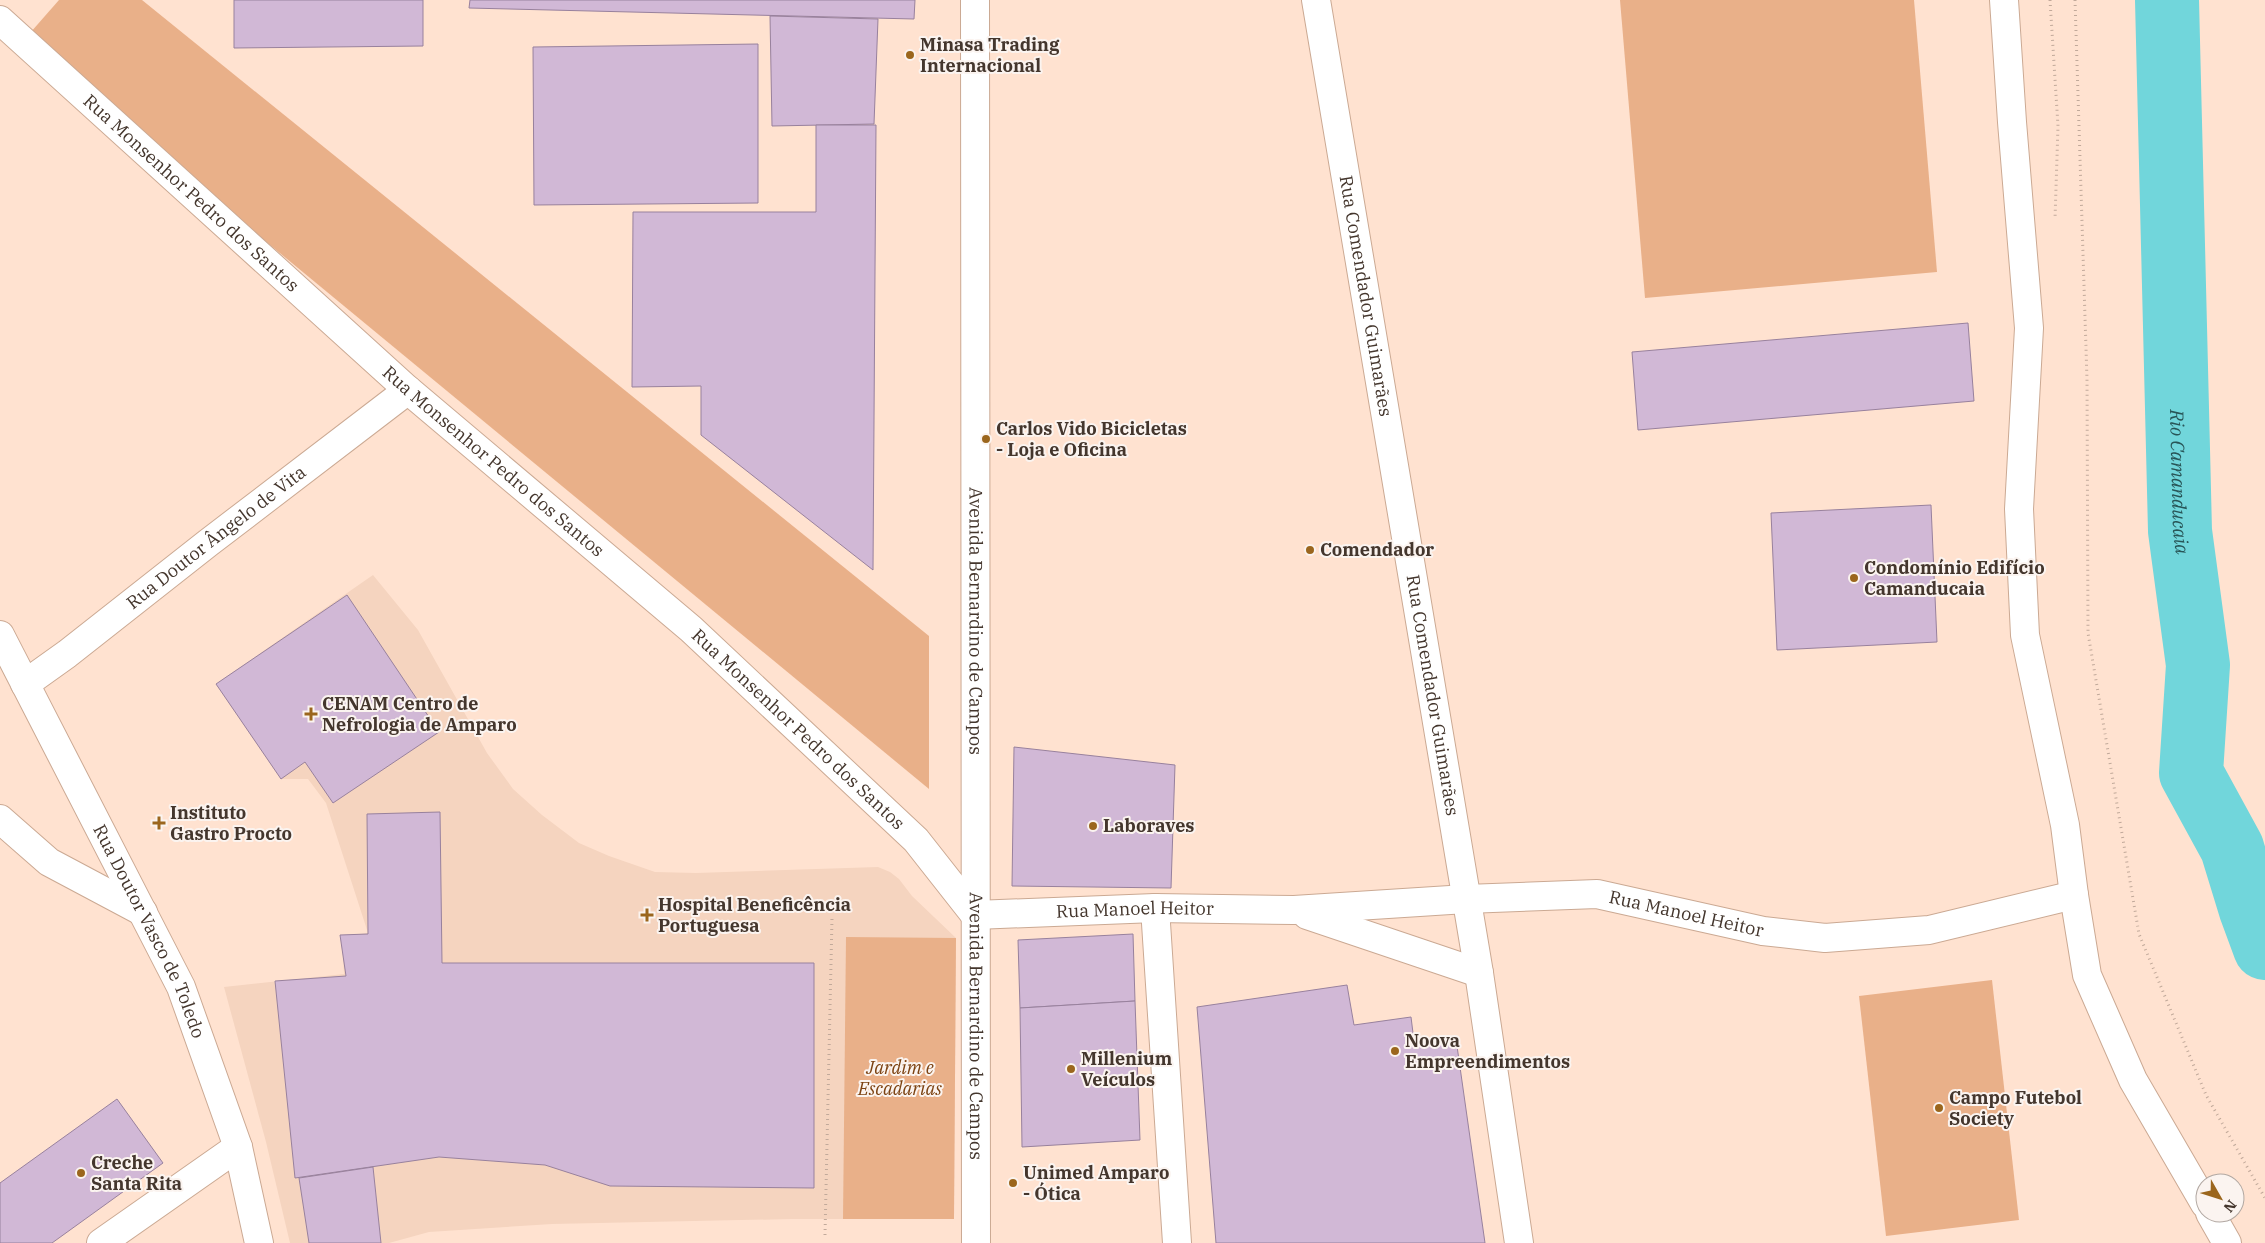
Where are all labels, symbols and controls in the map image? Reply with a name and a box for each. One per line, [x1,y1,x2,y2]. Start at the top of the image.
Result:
place label: Minasa Trading Internacional [920,33,1060,77]
marker: Minasa Trading Internacional [904,49,916,61]
street label: Rua Monsenhor Pedro dos Santos [79,89,304,297]
street label: Rua Comendador Guimarães [1335,173,1398,418]
street label: Rua Monsenhor Pedro dos Santos [378,361,609,562]
water label: Rio Camanducaia [2165,408,2195,556]
place label: Carlos Vido Bicicletas - Loja e Oficina [996,417,1187,461]
marker: Carlos Vido Bicicletas - Loja e Oficina [980,433,992,445]
street label: Rua Doutor Ângelo de Vita [122,460,311,614]
street label: Avenida Bernardino de Campos [964,487,988,755]
place label: Comendador [1320,538,1434,561]
marker: Comendador [1304,544,1316,556]
place label: Condomínio Edifício Camanducaia [1864,556,2045,600]
marker: Condomínio Edifício Camanducaia [1848,572,1860,584]
street label: Rua Comendador Guimarães [1401,573,1464,818]
street label: Rua Monsenhor Pedro dos Santos [687,624,910,834]
place label: CENAM Centro de Nefrologia de Amparo [322,692,517,736]
marker: CENAM Centro de Nefrologia de Amparo [304,707,318,721]
place label: Instituto Gastro Procto [170,801,292,845]
place label: Laboraves [1103,814,1195,837]
marker: Instituto Gastro Procto [152,816,166,830]
street label: Rua Doutor Vasco de Toledo [88,820,210,1041]
marker: Laboraves [1087,820,1099,832]
street label: Rua Manoel Heitor [1607,885,1766,942]
street label: Avenida Bernardino de Campos [965,892,988,1160]
place label: Hospital Beneficência Portuguesa [658,893,851,937]
street label: Rua Manoel Heitor [1056,896,1214,923]
marker: Hospital Beneficência Portuguesa [640,908,654,922]
place label: Noova Empreendimentos [1405,1029,1570,1073]
marker: Noova Empreendimentos [1389,1045,1401,1057]
place label: Millenium Veículos [1081,1047,1173,1091]
park label: Jardim e Escadarias [857,1056,942,1100]
marker: Millenium Veículos [1065,1063,1077,1075]
place label: Campo Futebol Society [1949,1086,2082,1130]
marker: Campo Futebol Society [1933,1102,1945,1114]
place label: Creche Santa Rita [91,1151,182,1195]
place label: Unimed Amparo - Ótica [1023,1161,1169,1205]
marker: Creche Santa Rita [75,1167,87,1179]
north arrow [2195,1173,2245,1223]
marker: Unimed Amparo - Ótica [1007,1177,1019,1189]
text: N [2220,1196,2241,1216]

